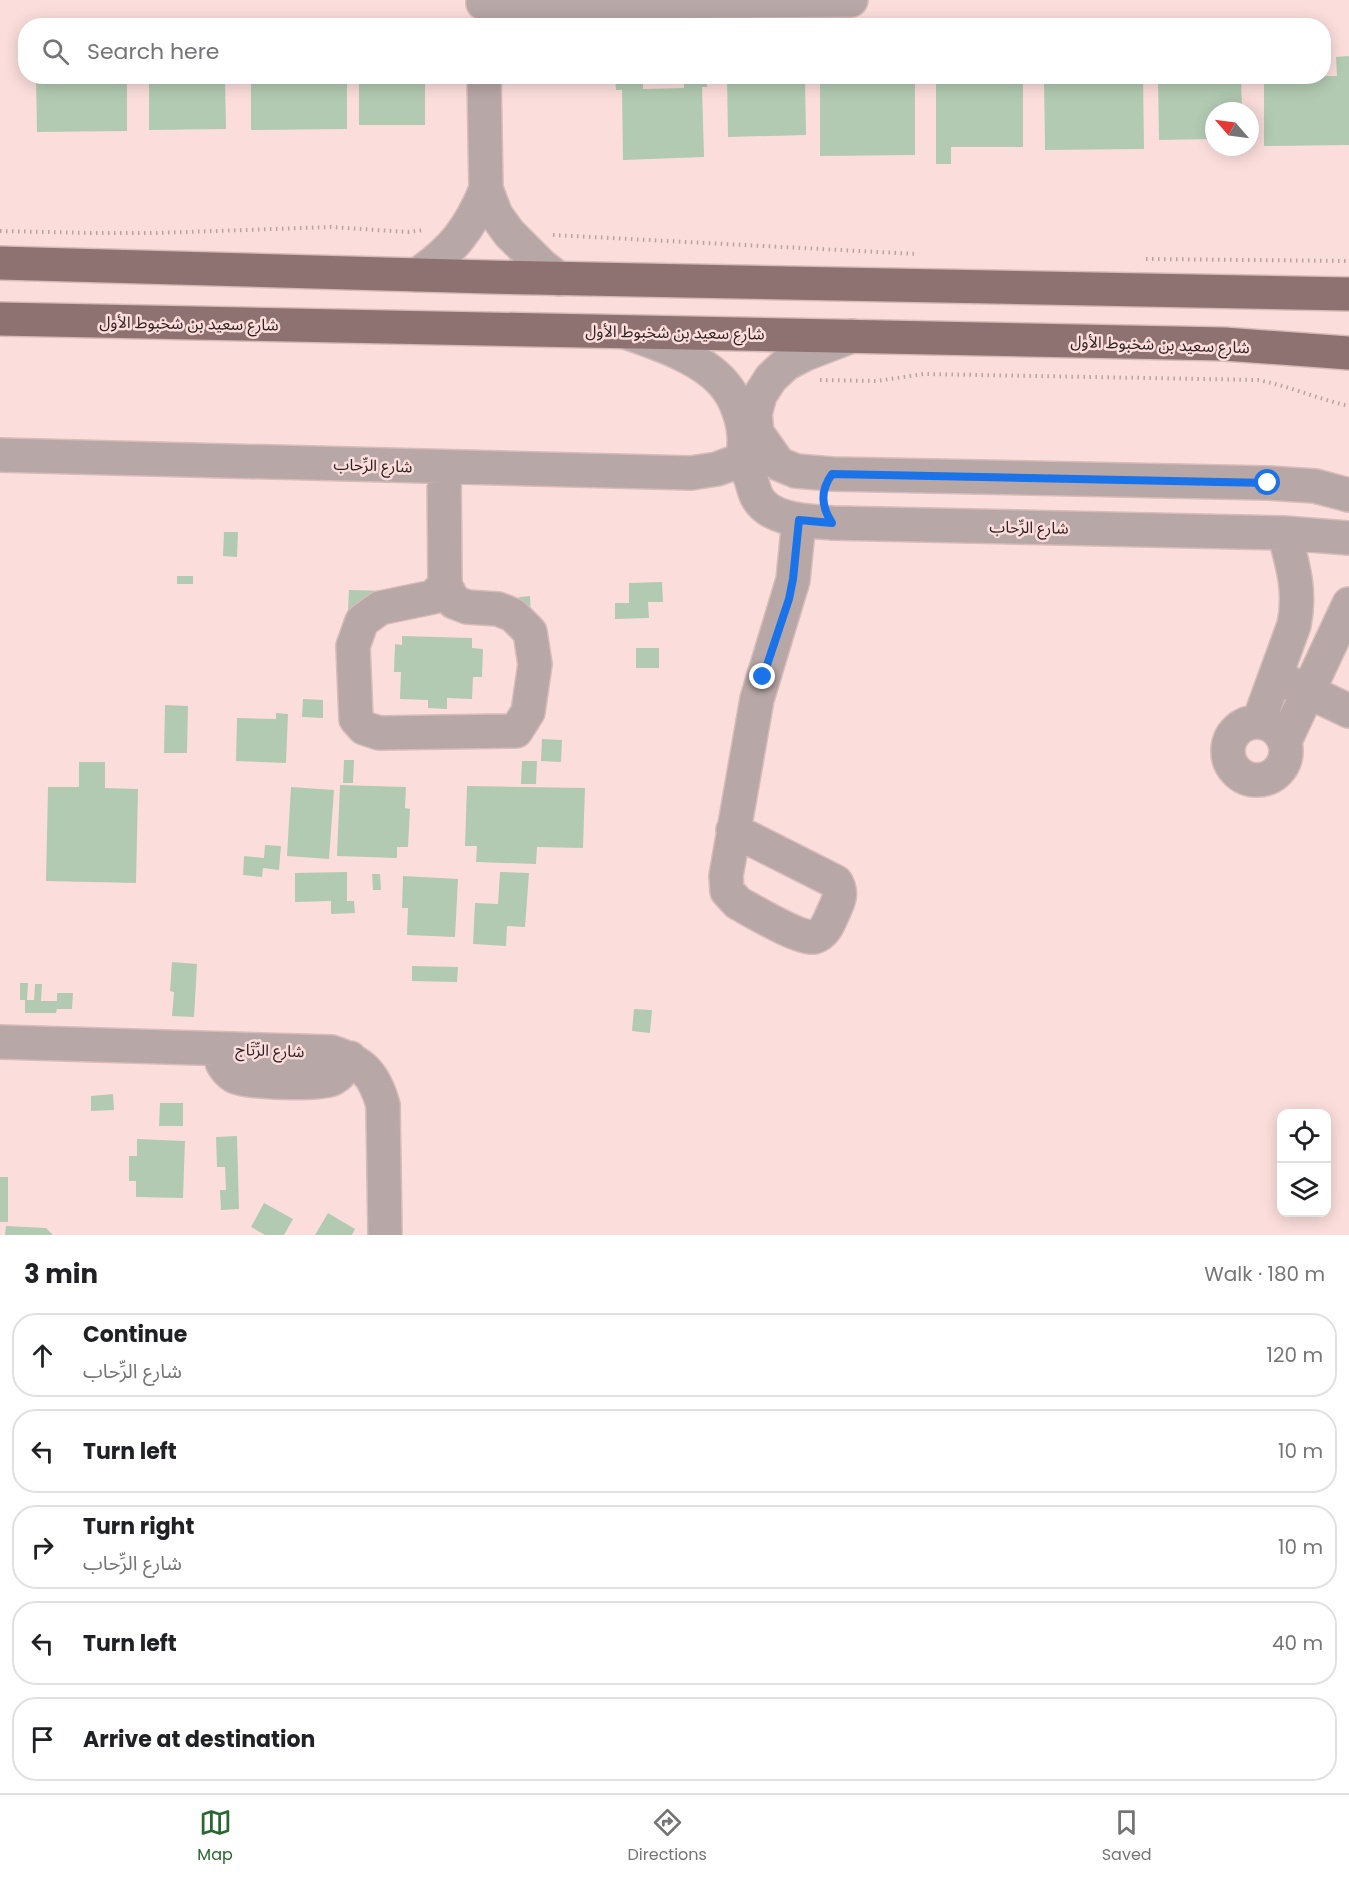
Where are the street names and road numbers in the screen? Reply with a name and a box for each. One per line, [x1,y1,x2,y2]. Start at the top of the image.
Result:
street label: شارع سعيد بن شخبوط الأول [99,310,279,338]
street label: شارع سعيد بن شخبوط الأول [585,319,765,347]
street label: شارع سعيد بن شخبوط الأول [1070,330,1250,360]
street label: شارع الرِّحاب [333,453,413,479]
street label: شارع الرِّحاب [989,515,1069,541]
street label: شارع الرِّتَاج [235,1038,305,1064]

